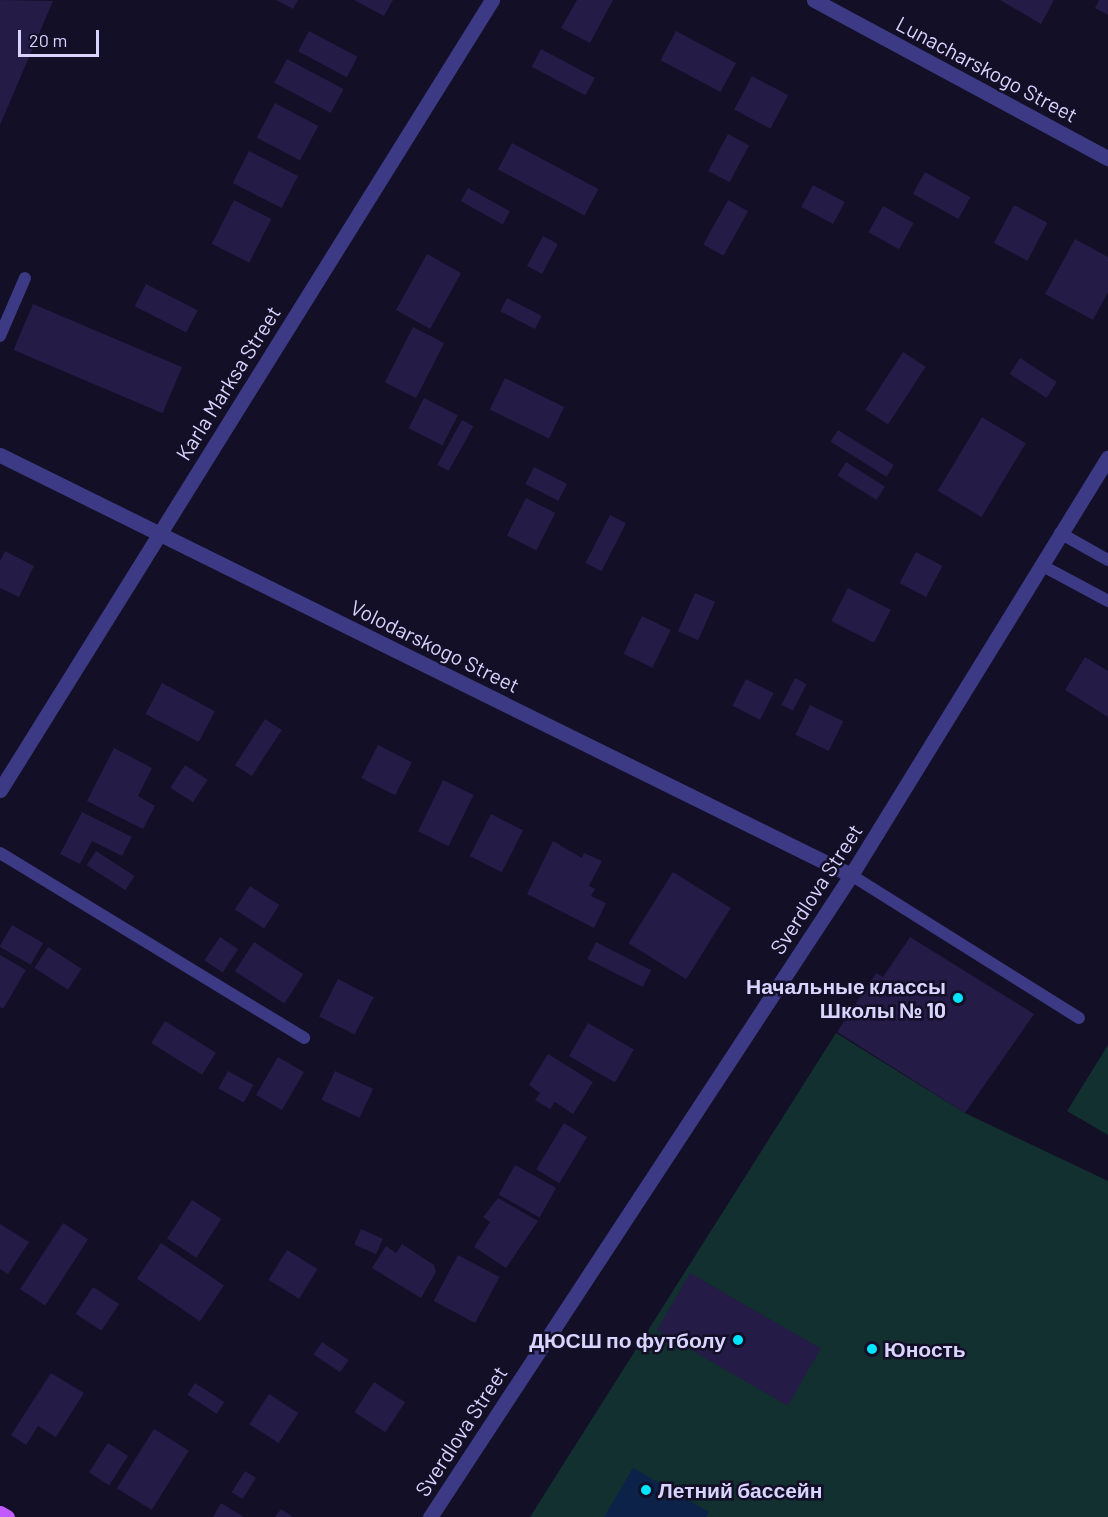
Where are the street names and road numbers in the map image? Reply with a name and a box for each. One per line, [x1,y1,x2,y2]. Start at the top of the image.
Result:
street label: Lunacharskogo Street [892,11,1082,127]
street label: Karla Marksa Street [170,301,286,465]
street label: Volodarskogo Street [346,594,524,698]
street label: Sverdlova Street [765,819,867,959]
street label: Sverdlova Street [410,1361,512,1501]

